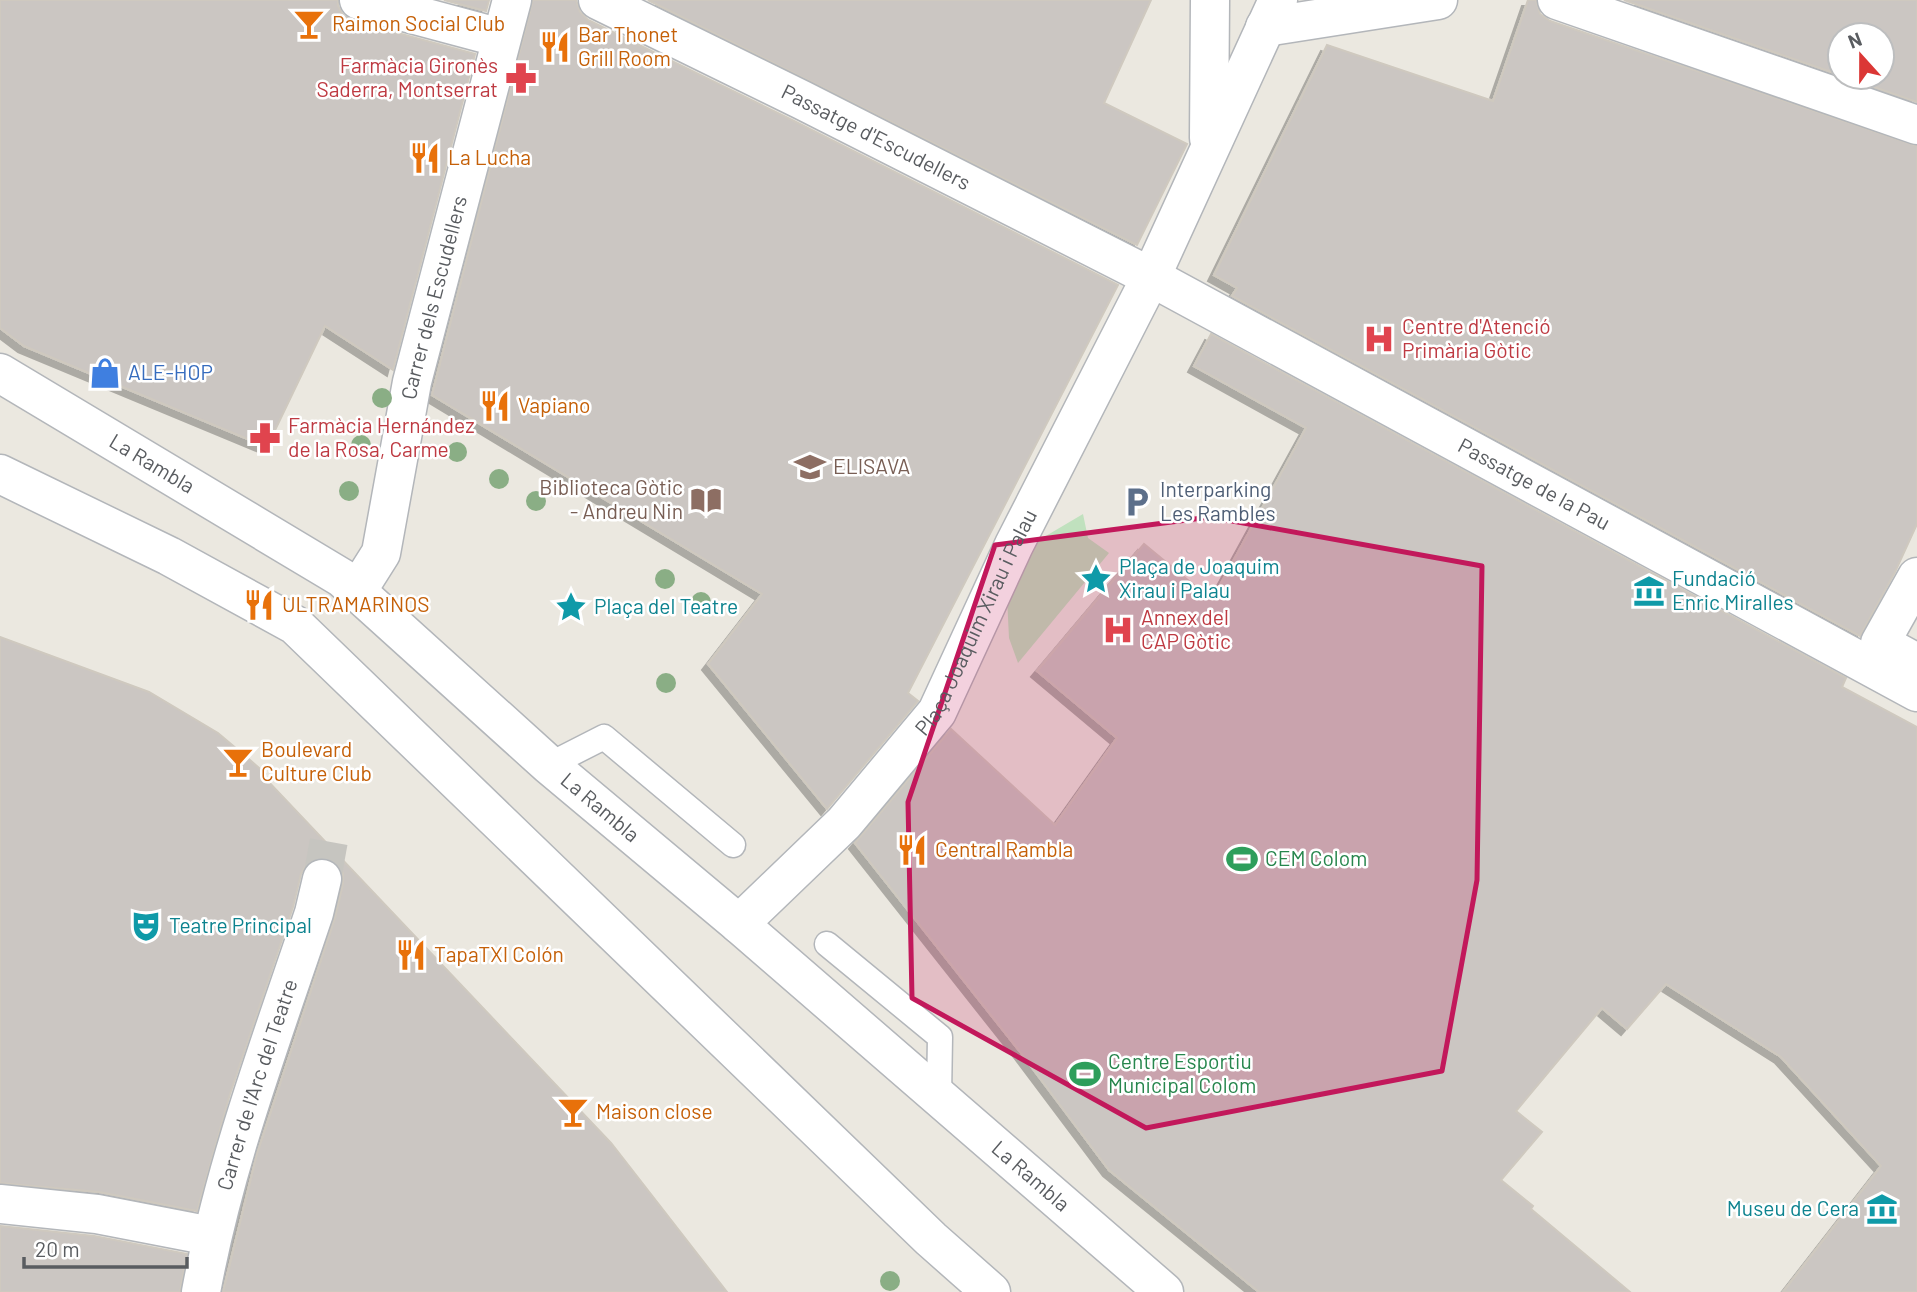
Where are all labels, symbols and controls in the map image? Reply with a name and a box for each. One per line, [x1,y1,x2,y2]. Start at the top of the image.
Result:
bar icon: Raimon Social Club [292,7,326,41]
place label: Raimon Social Club [332,10,505,35]
place label: Bar Thonet Grill Room [578,21,678,70]
north arrow [1826,21,1896,91]
text: N [1845,27,1865,53]
restaurant icon: Bar Thonet Grill Room [538,30,572,64]
place label: Farmàcia Gironès Saderra, Montserrat [316,52,498,101]
pharmacy icon: Farmàcia Gironès Saderra, Montserrat [504,61,538,95]
street label: Passatge d'Escudellers [778,78,975,194]
restaurant icon: La Lucha [408,141,442,175]
place label: La Lucha [448,144,531,169]
street label: Carrer dels Escudellers [395,193,471,401]
place label: Centre d'Atenció Primària Gòtic [1402,313,1551,362]
hospital icon: Centre d'Atenció Primària Gòtic [1362,322,1396,356]
shop icon: ALE-HOP [88,356,122,390]
place label: ALE-HOP [128,359,213,384]
restaurant icon: Vapiano [478,389,512,423]
place label: Vapiano [518,392,590,417]
place label: Farmàcia Hernández de la Rosa, Carme [288,412,475,461]
pharmacy icon: Farmàcia Hernández de la Rosa, Carme [248,421,282,455]
street label: La Rambla [105,428,200,498]
street label: Passatge de la Pau [1454,432,1615,534]
school or university icon: ELISAVA [793,450,827,484]
place label: ELISAVA [833,453,910,478]
place label: Biblioteca Gòtic - Andreu Nin [539,474,683,523]
place label: Interparking Les Rambles [1160,476,1276,525]
library icon: Biblioteca Gòtic - Andreu Nin [689,483,723,517]
parking icon: Interparking Les Rambles [1120,485,1154,519]
street label: Plaça Joaquim Xirau i Palau [909,505,1041,740]
place label: Plaça de Joaquim Xirau i Palau [1119,553,1280,602]
place icon: Plaça de Joaquim Xirau i Palau [1079,562,1113,596]
place label: Fundació Enric Miralles [1672,565,1794,614]
museum icon: Fundació Enric Miralles [1632,574,1666,608]
restaurant icon: ULTRAMARINOS [242,588,276,622]
place icon: Plaça del Teatre [554,590,588,624]
place label: ULTRAMARINOS [282,591,430,616]
place label: Plaça del Teatre [594,593,738,618]
place label: Annex del CAP Gòtic [1141,604,1231,653]
hospital icon: Annex del CAP Gòtic [1101,613,1135,647]
place label: Boulevard Culture Club [261,736,372,785]
bar icon: Boulevard Culture Club [221,745,255,779]
street label: La Rambla [556,766,645,846]
restaurant icon: Central Rambla [895,833,929,867]
place label: Central Rambla [935,836,1073,861]
sports icon: CEM Colom [1225,842,1259,876]
place label: CEM Colom [1265,845,1367,870]
theatre icon: Teatre Principal [129,909,163,943]
place label: Teatre Principal [169,912,312,937]
restaurant icon: TapaTXI Colón [394,938,428,972]
place label: TapaTXI Colón [434,941,564,966]
street label: Carrer de l'Arc del Teatre [211,975,302,1193]
place label: Centre Esportiu Municipal Colom [1108,1048,1256,1097]
sports icon: Centre Esportiu Municipal Colom [1068,1057,1102,1091]
bar icon: Maison close [556,1095,590,1129]
place label: Maison close [596,1098,713,1123]
street label: La Rambla [987,1135,1075,1216]
museum icon: Museu de Cera [1865,1192,1899,1226]
place label: Museu de Cera [1727,1195,1859,1220]
scale bar [24,1226,187,1270]
text: 20 m [35,1236,80,1261]

